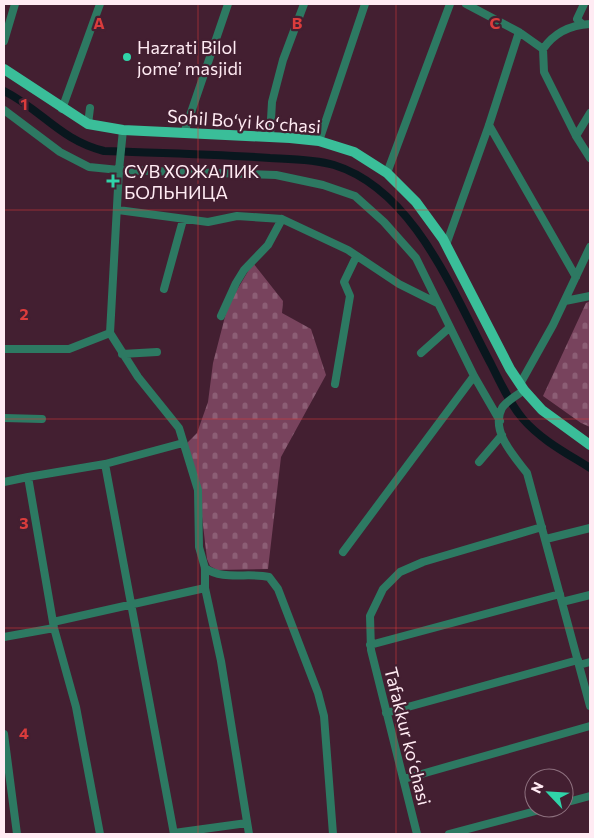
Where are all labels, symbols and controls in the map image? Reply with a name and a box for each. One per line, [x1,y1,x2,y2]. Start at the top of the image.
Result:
text: A [93,13,105,32]
text: B [292,13,303,32]
text: C [490,13,501,32]
place label: Hazrati Bilol jome’ masjidi [137,36,242,79]
marker: Hazrati Bilol jome’ masjidi [121,51,133,63]
text: 1 [20,94,28,113]
street label: Sohil Boʻyi koʻchasi [166,105,322,137]
place label: СУВ ХОЖАЛИК БОЛЬНИЦА [124,160,259,203]
marker: СУВ ХОЖАЛИК БОЛЬНИЦА [106,174,120,188]
text: 2 [19,304,29,323]
text: 3 [19,513,29,532]
street label: Tafakkur koʻchasi [380,665,436,807]
text: 4 [19,723,29,742]
north arrow [524,768,574,818]
text: N [527,779,547,796]

